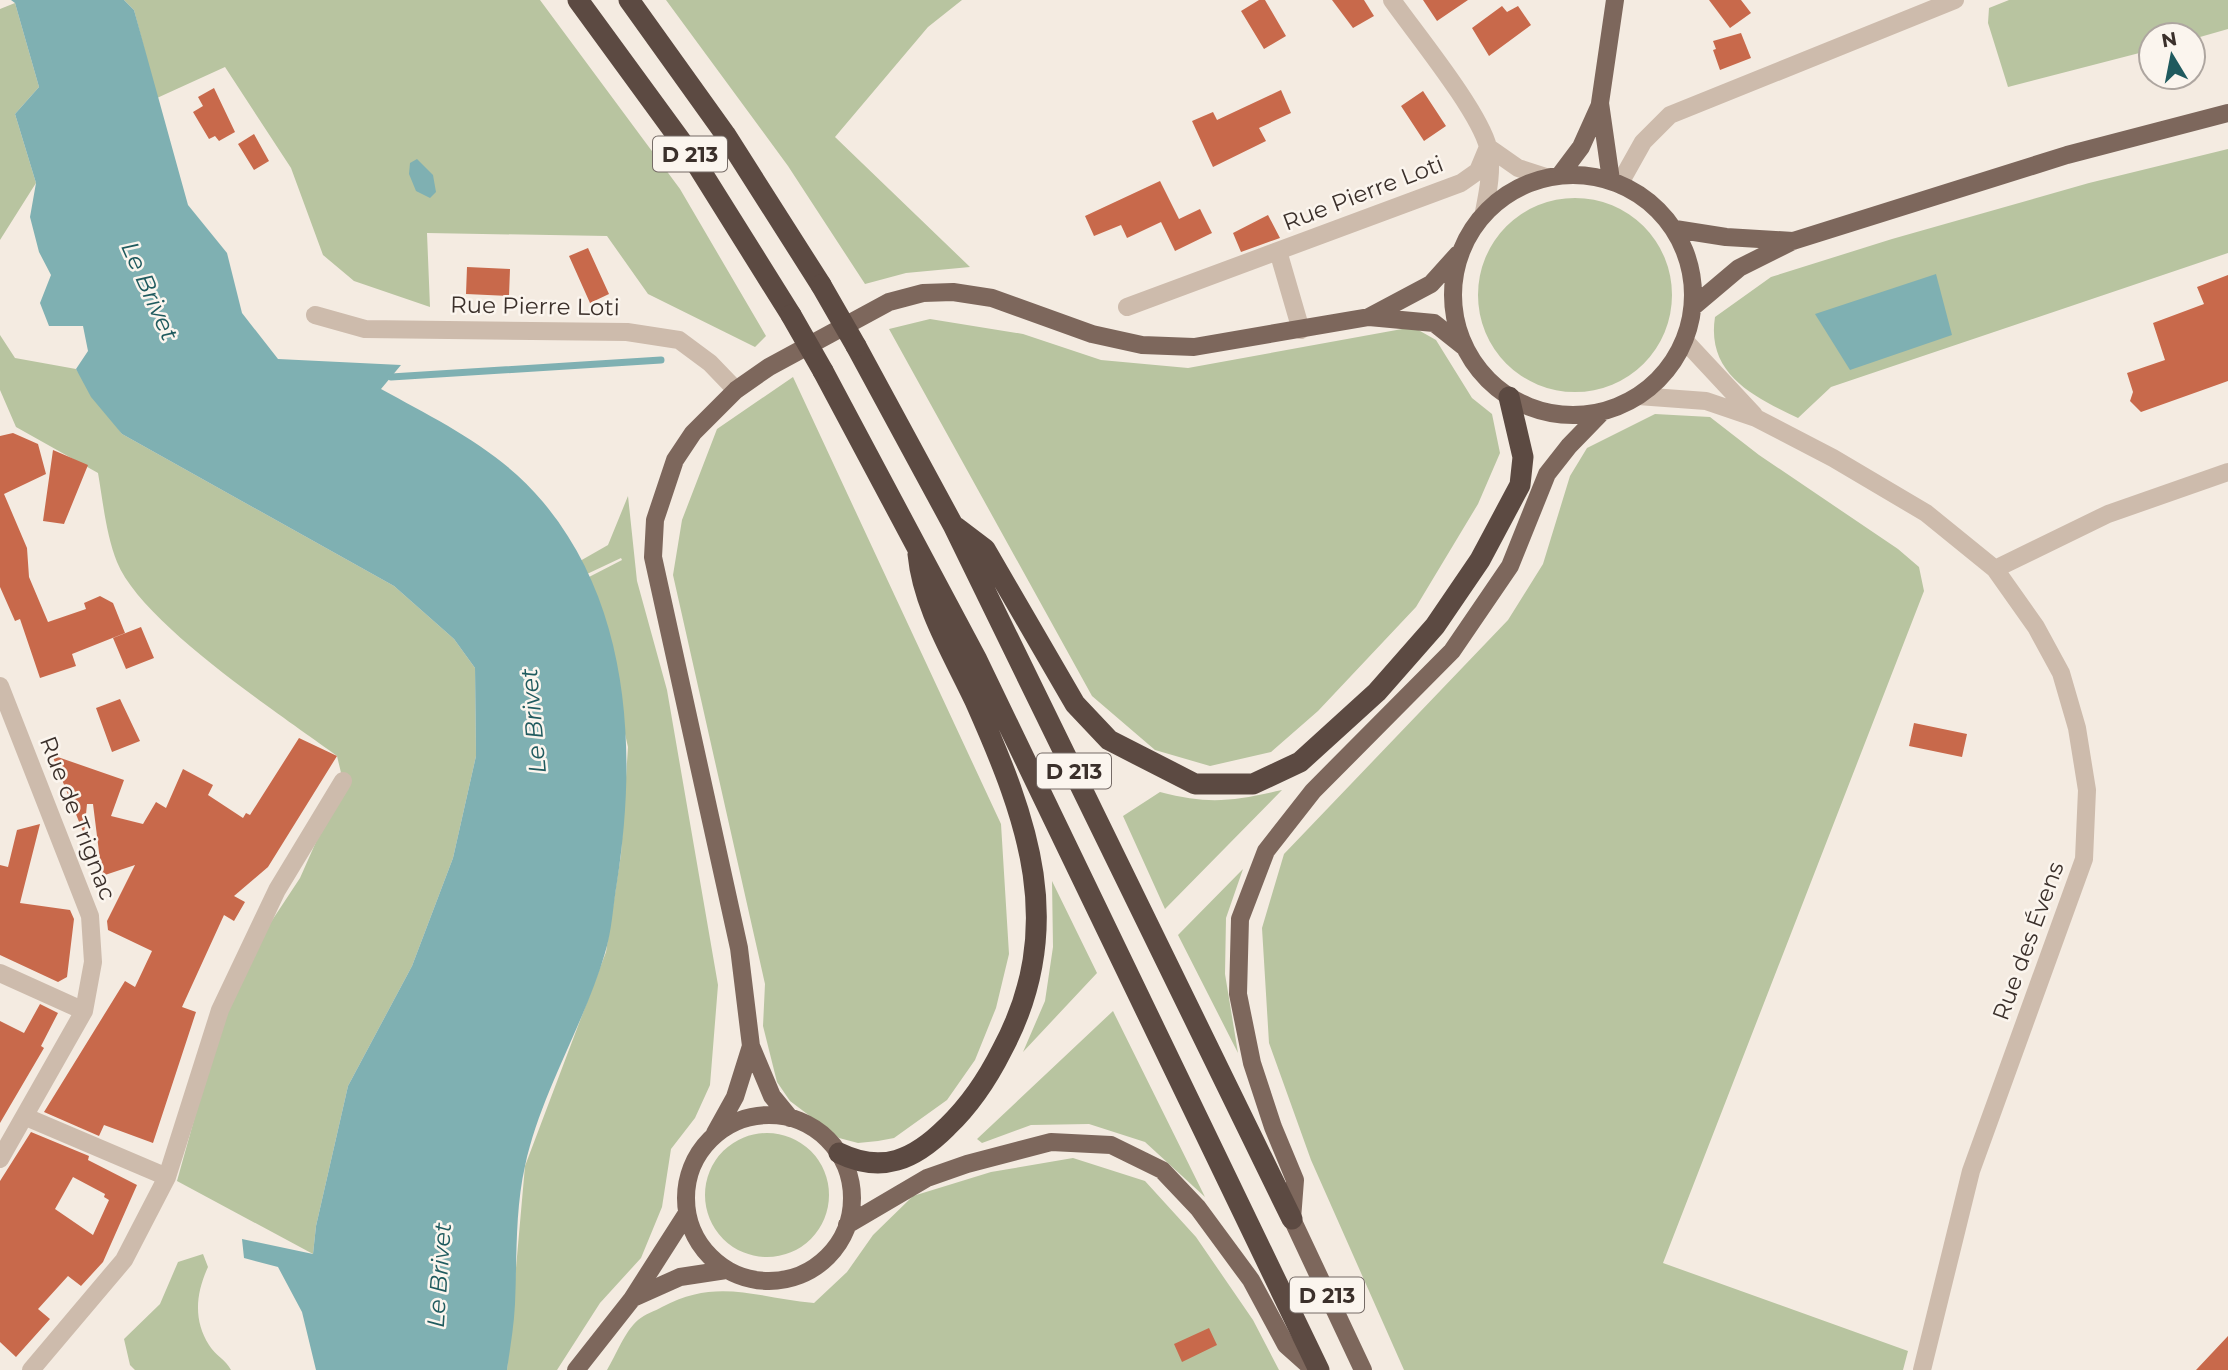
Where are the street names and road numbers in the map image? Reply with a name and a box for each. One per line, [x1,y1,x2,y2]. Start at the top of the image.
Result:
road number: D 213 [653,136,727,172]
street label: Rue Pierre Loti [1279,150,1447,236]
street label: Rue Pierre Loti [450,291,620,321]
street label: Rue de Trignac [34,732,122,904]
road number: D 213 [1037,754,1111,788]
street label: Rue des Évens [1986,858,2070,1024]
road number: D 213 [1290,1278,1364,1312]

